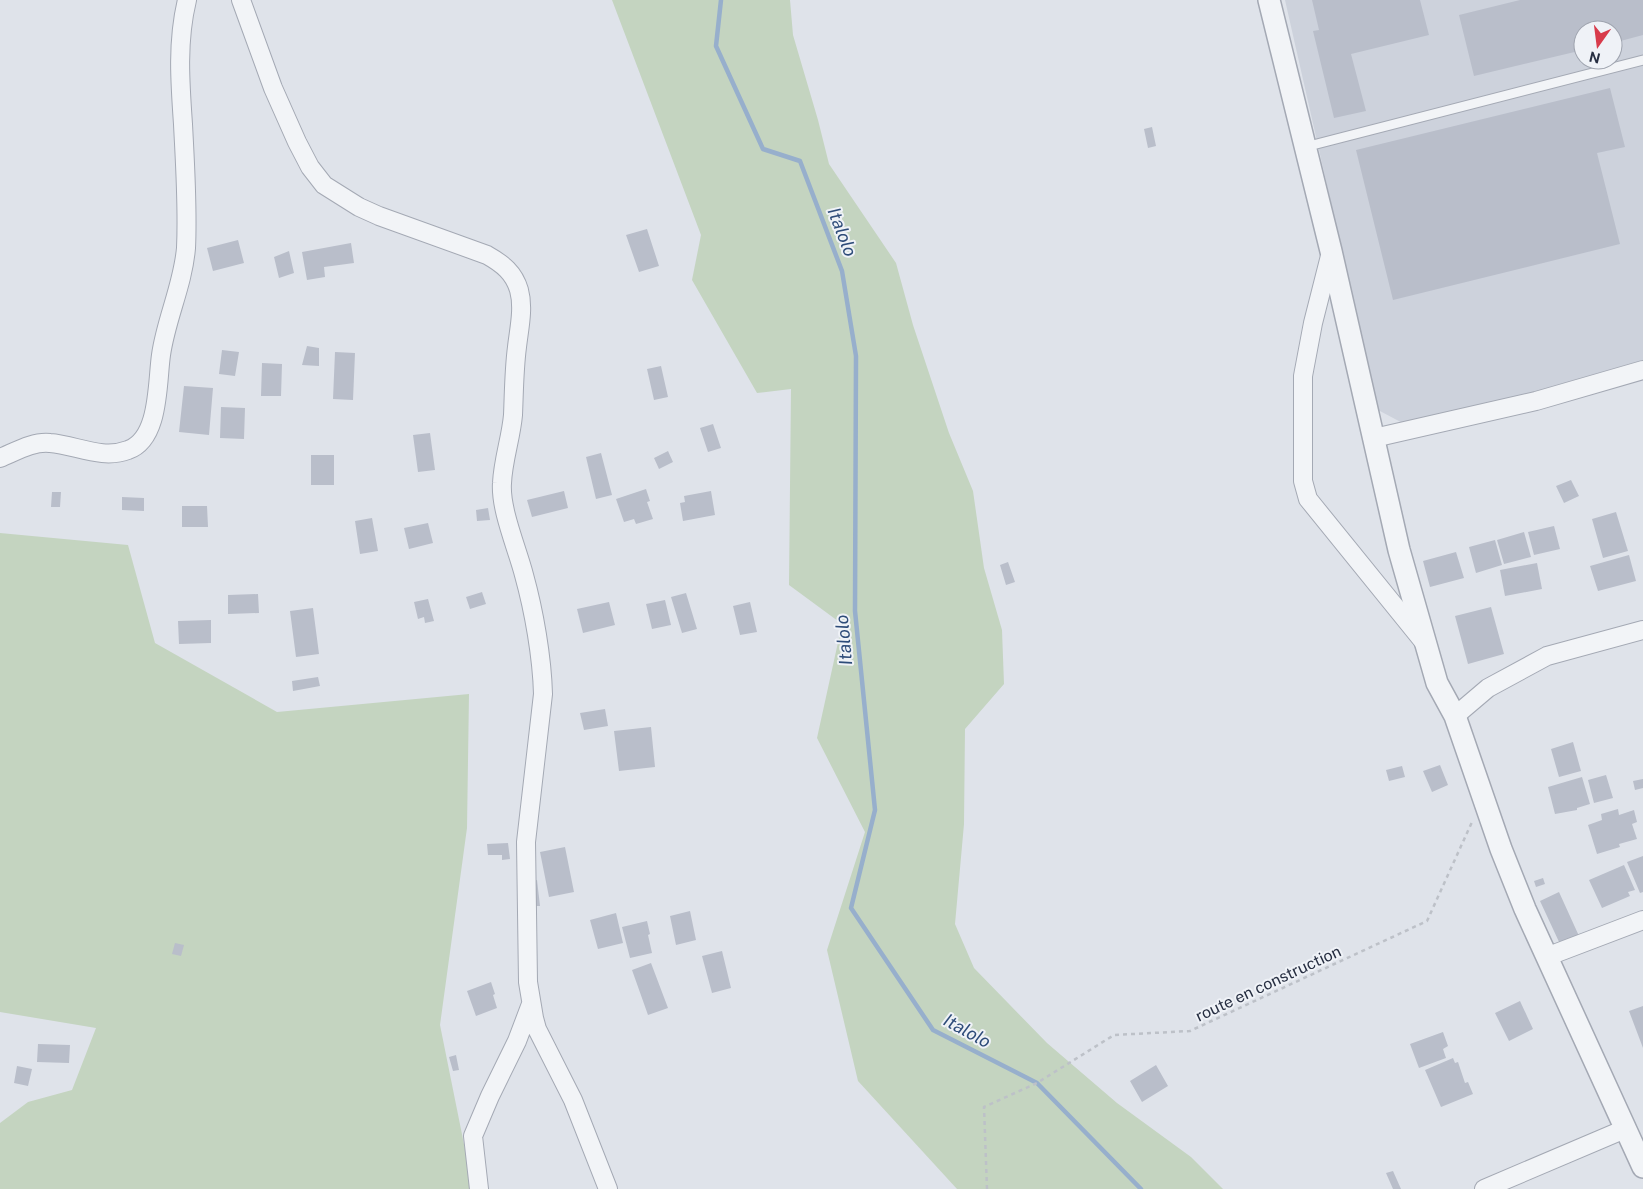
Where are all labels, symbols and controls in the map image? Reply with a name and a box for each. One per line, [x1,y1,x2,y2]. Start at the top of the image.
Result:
north arrow [1573,20,1623,70]
text: N [1588,49,1602,67]
water label: Italolo [824,204,861,259]
water label: Italolo [831,614,856,666]
street label: route en construction [1192,941,1344,1026]
water label: Italolo [940,1009,995,1052]

